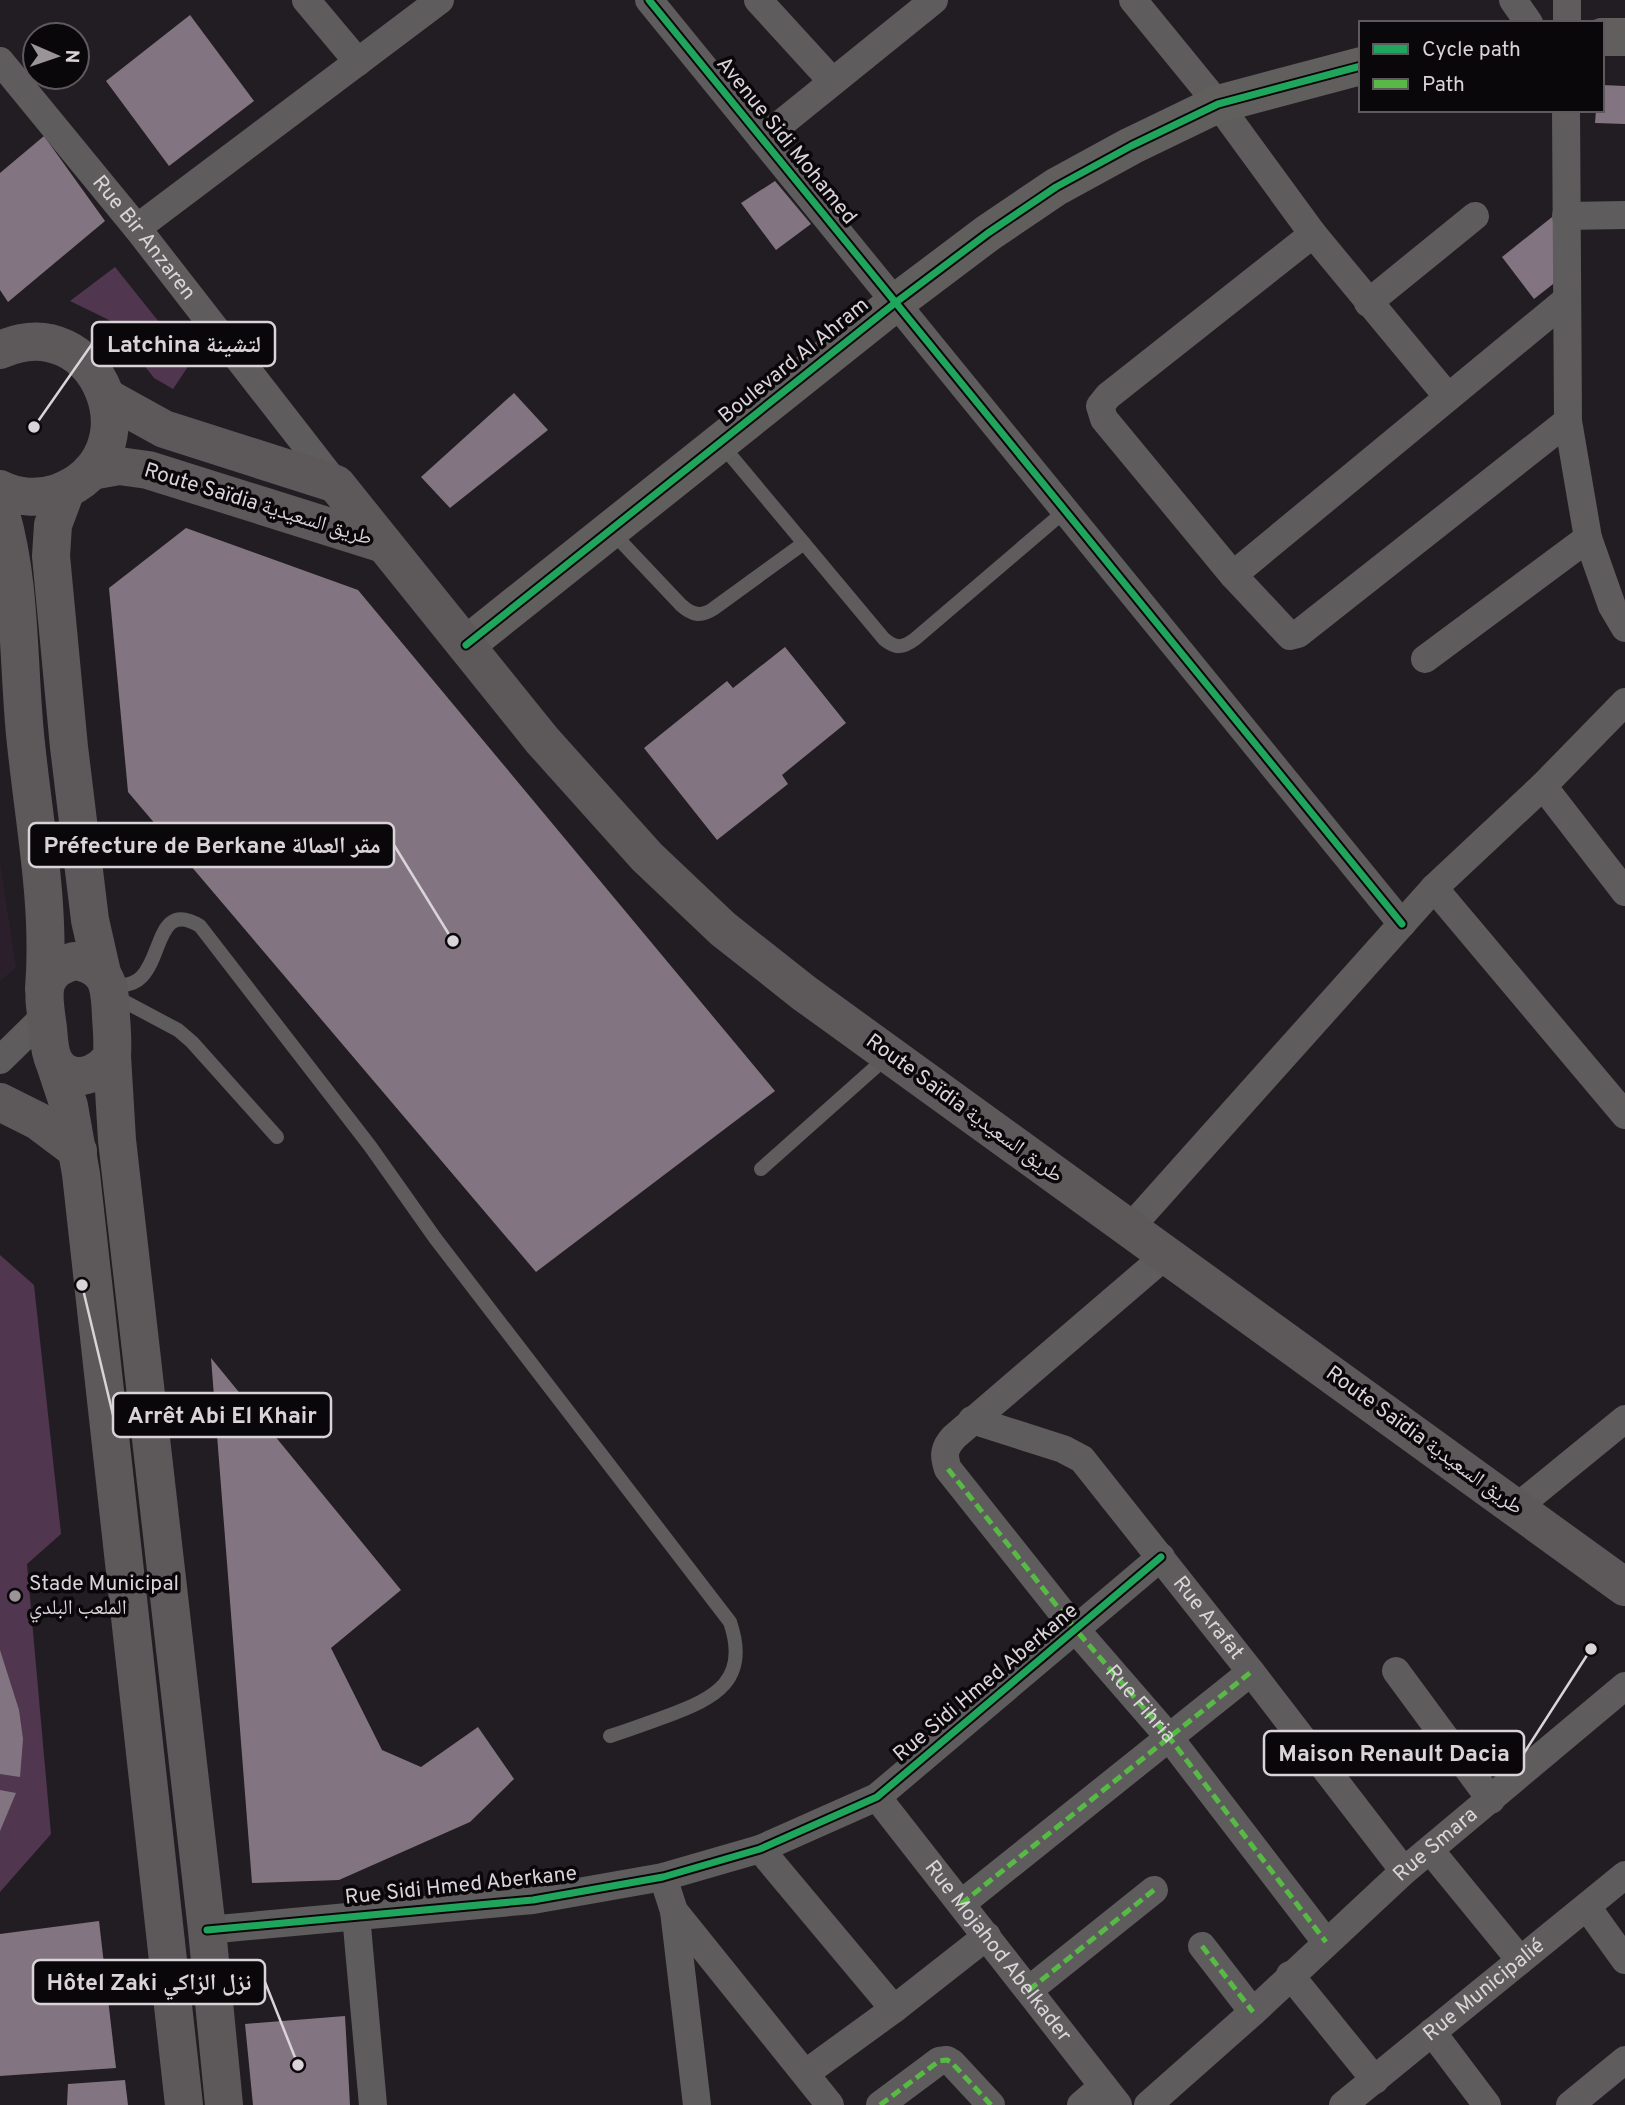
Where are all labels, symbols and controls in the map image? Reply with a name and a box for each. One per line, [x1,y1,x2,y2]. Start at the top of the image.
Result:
north arrow [21,21,91,91]
legend [1359,21,1604,112]
text: Cycle path [1422,37,1521,64]
text: N [59,49,83,64]
street label: Avenue Sidi Mohamed [710,51,862,231]
text: Path [1422,72,1465,99]
street label: Rue Bir Anzaren [86,170,202,306]
street label: Boulevard Al Ahram [713,292,875,430]
callout: Latchina لتشينة [92,322,275,366]
text: Latchina لتشينة [107,332,261,361]
street label: Route Saïdia طريق السعيدية [141,457,375,553]
callout: Préfecture de Berkane مقر العمالة [29,823,394,867]
text: Préfecture de Berkane مقر العمالة [43,833,381,862]
street label: Route Saïdia طريق السعيدية [860,1028,1068,1190]
street label: Route Saïdia طريق السعيدية [1320,1360,1528,1522]
callout: Arrêt Abi El Khair [113,1393,331,1437]
text: Arrêt Abi El Khair [127,1403,317,1432]
place label: Stade Municipal الملعب البلدي [29,1571,179,1623]
street label: Rue Arafat [1167,1571,1250,1665]
marker: Stade Municipal الملعب البلدي [7,1588,23,1604]
street label: Rue Sidi Hmed Aberkane [888,1598,1084,1768]
street label: Rue Fihria [1099,1659,1182,1749]
callout: Maison Renault Dacia [1264,1731,1524,1775]
text: Maison Renault Dacia [1278,1741,1510,1770]
street label: Rue Smara [1387,1801,1483,1888]
street label: Rue Mojahod Abelkader [918,1855,1077,2048]
street label: Rue Sidi Hmed Aberkane [344,1860,578,1912]
street label: Rue Municipalié [1418,1932,1550,2047]
callout: Hôtel Zaki نزل الزاكي [33,1960,265,2004]
text: Hôtel Zaki نزل الزاكي [47,1970,251,2001]

